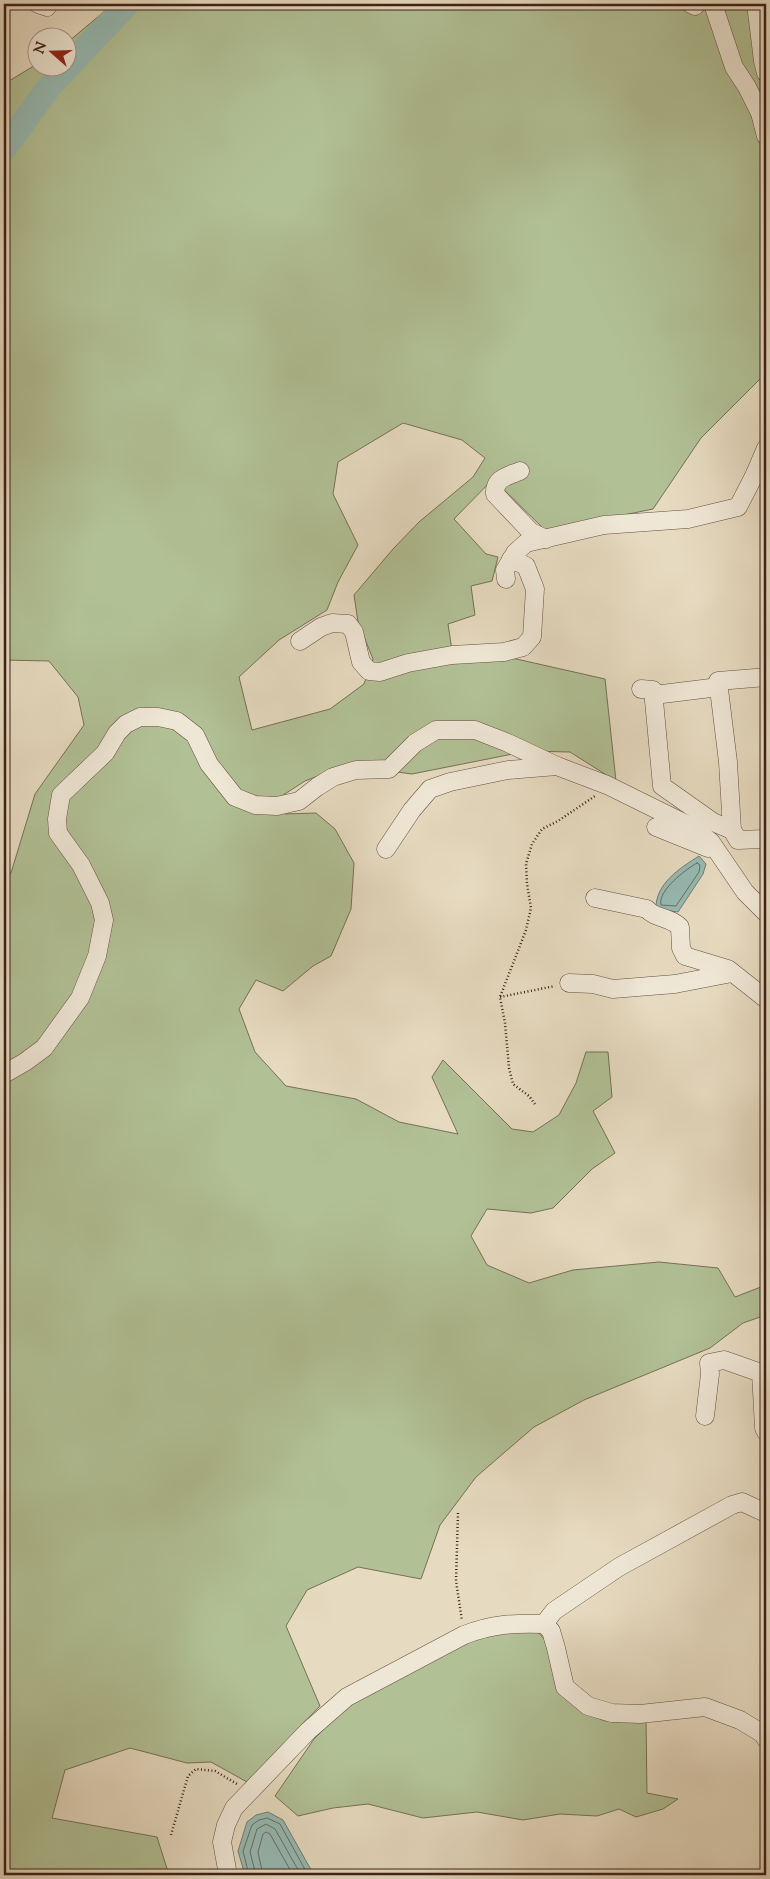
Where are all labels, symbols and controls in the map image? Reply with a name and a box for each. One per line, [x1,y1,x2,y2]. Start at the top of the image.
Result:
north arrow [28,28,78,78]
text: N [30,40,53,57]

